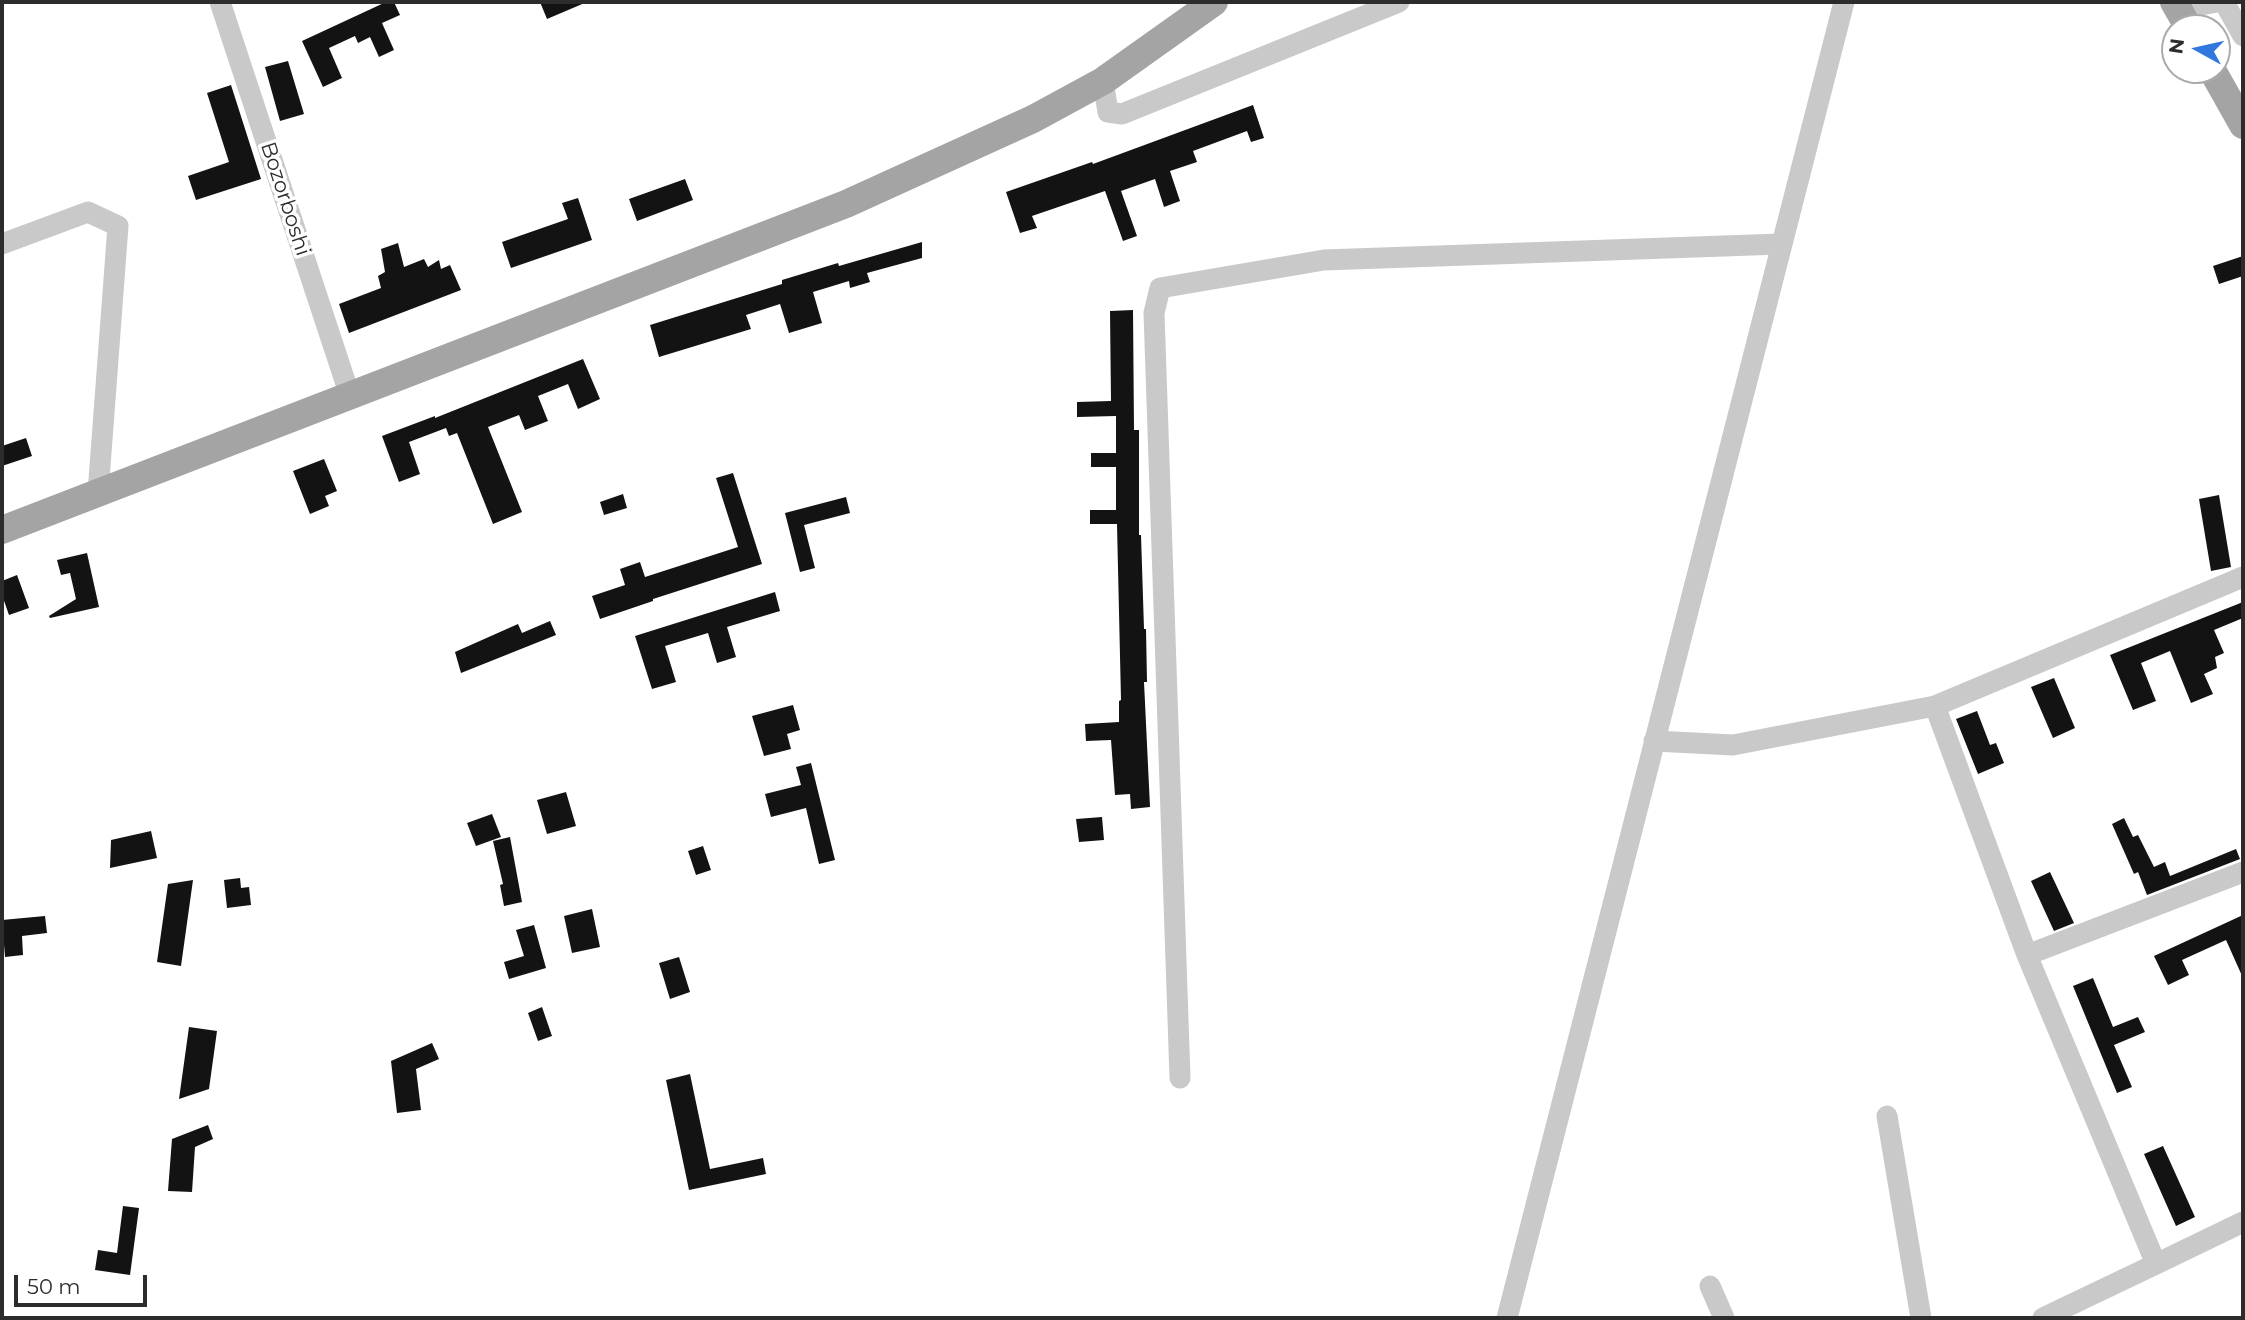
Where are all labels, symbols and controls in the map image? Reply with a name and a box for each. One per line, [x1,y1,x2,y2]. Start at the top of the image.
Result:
north arrow [2161,14,2231,84]
text: N [2164,37,2189,55]
street label: Bozorboshi [255,139,315,259]
scale bar [18,1260,150,1304]
text: 50 m [27,1274,81,1299]

